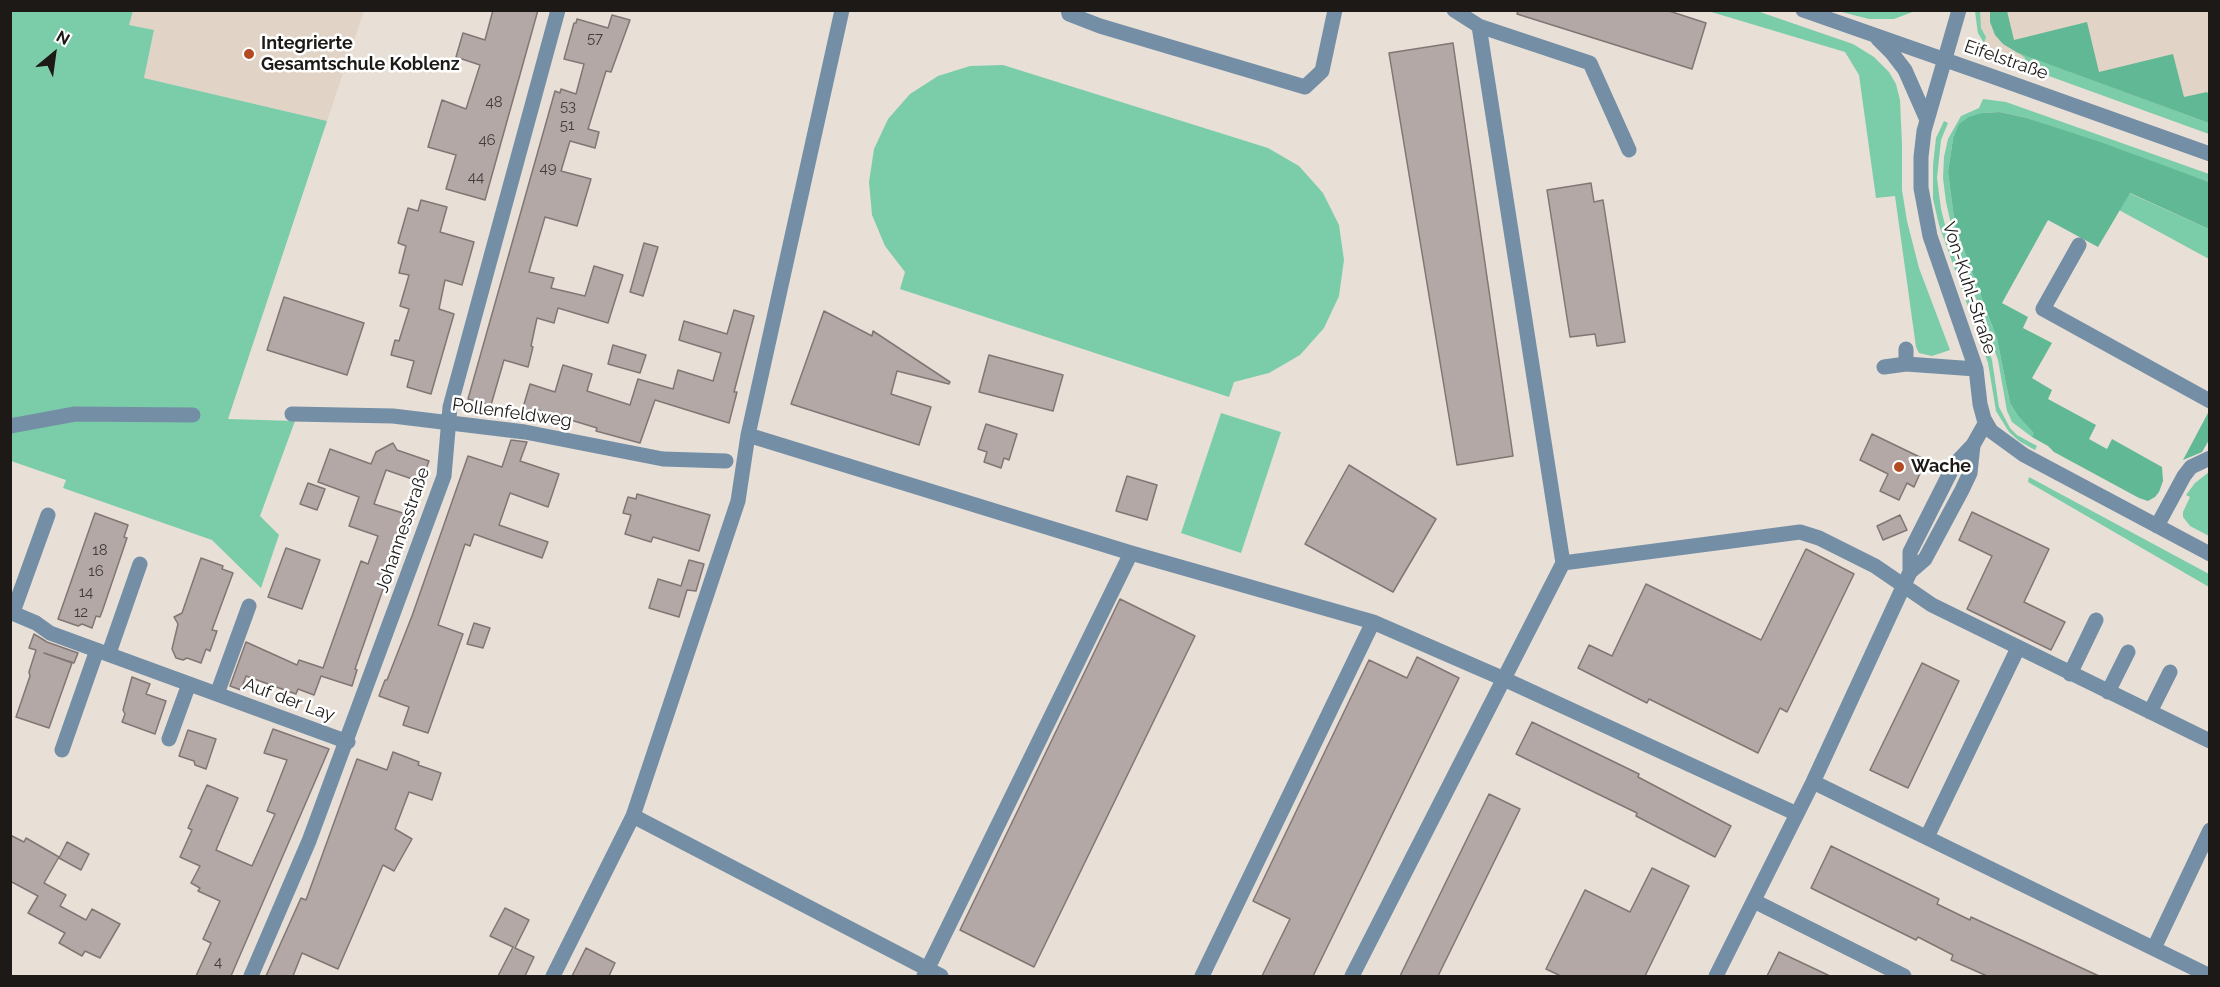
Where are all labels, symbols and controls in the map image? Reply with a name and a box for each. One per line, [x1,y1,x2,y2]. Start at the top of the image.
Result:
north arrow [24,24,84,84]
text: N [53,27,73,49]
house number: 57 [587,29,603,47]
place label: Integrierte Gesamtschule Koblenz [261,33,460,76]
street label: Eifelstraße [1961,36,2051,84]
marker: Integrierte Gesamtschule Koblenz [242,47,256,61]
house number: 48 [485,93,503,111]
house number: 53 [560,97,576,115]
house number: 51 [560,116,574,134]
house number: 46 [478,131,496,149]
house number: 49 [540,159,556,177]
house number: 44 [468,168,484,186]
street label: Von-Kuhl-Straße [1937,219,2001,357]
street label: Pollenfeldweg [451,394,573,432]
place label: Wache [1911,456,1971,478]
marker: Wache [1892,460,1906,474]
street label: Johannesstraße [371,465,435,595]
house number: 18 [92,541,108,559]
house number: 16 [88,562,104,580]
house number: 14 [79,583,93,601]
house number: 12 [74,603,88,621]
street label: Auf der Lay [240,673,338,727]
house number: 4 [214,953,222,971]

